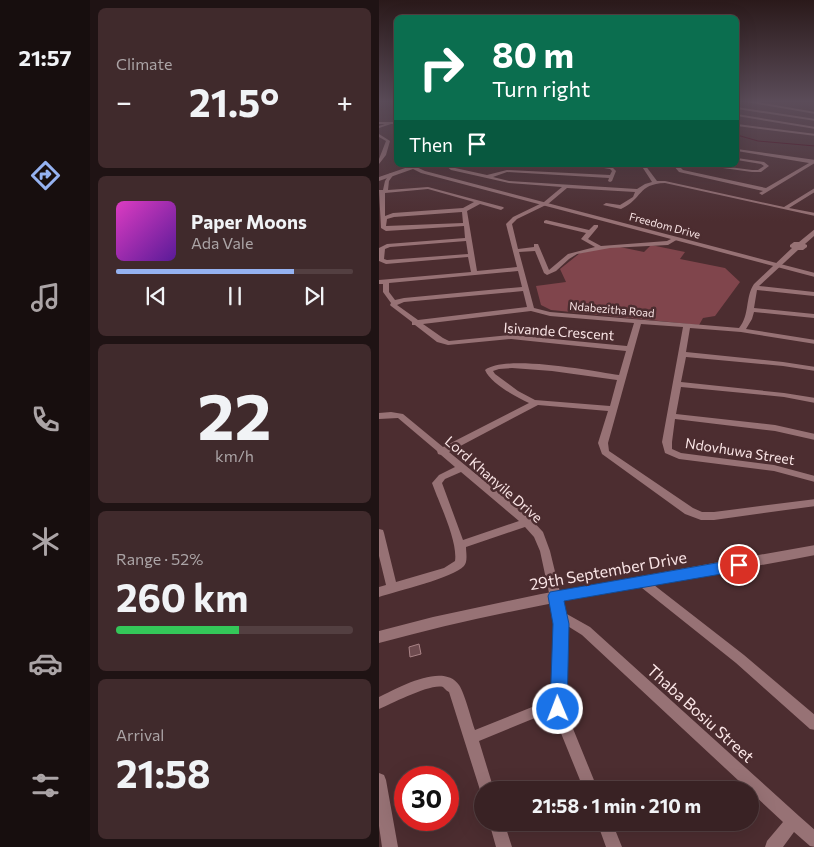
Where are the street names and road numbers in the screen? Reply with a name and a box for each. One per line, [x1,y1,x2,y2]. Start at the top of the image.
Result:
street label: Freedom Drive [628,209,702,241]
street label: Ndabezitha Road [569,299,655,319]
street label: Isivande Crescent [503,319,615,343]
street label: Lord Khanyile Drive [442,432,546,526]
street label: Ndovhuwa Street [684,434,796,468]
street label: 29th September Drive [528,547,688,593]
street label: Thaba Bosiu Street [644,660,759,766]

